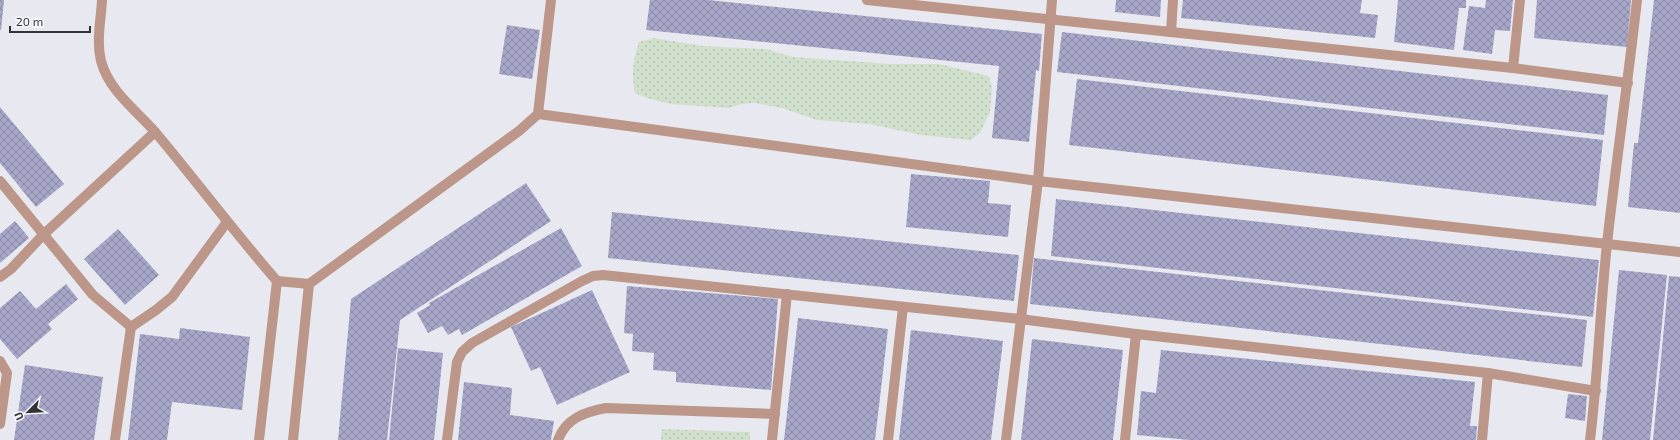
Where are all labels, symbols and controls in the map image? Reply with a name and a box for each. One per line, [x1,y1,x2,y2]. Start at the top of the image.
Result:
scale bar [10,8,90,34]
text: 20 m [16,14,43,28]
north arrow [8,392,48,432]
text: U [11,410,26,422]

